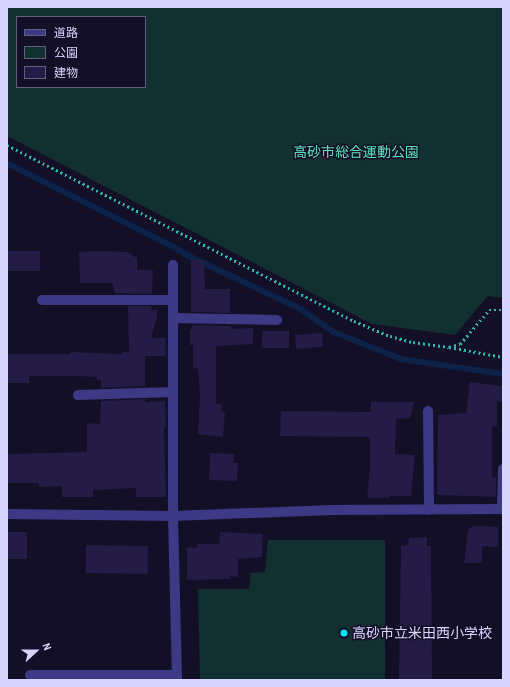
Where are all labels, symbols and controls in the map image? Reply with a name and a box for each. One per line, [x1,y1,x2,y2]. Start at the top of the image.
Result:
legend [16,16,146,88]
text: 道路 [54,25,78,41]
text: 公園 [54,45,78,61]
text: 建物 [54,65,78,81]
park label: 高砂市総合運動公園 [293,144,419,160]
place label: 高砂市立米田西小学校 [352,625,492,641]
marker: 高砂市立米田西小学校 [339,628,349,638]
north arrow [16,631,56,671]
text: N [39,641,55,652]

